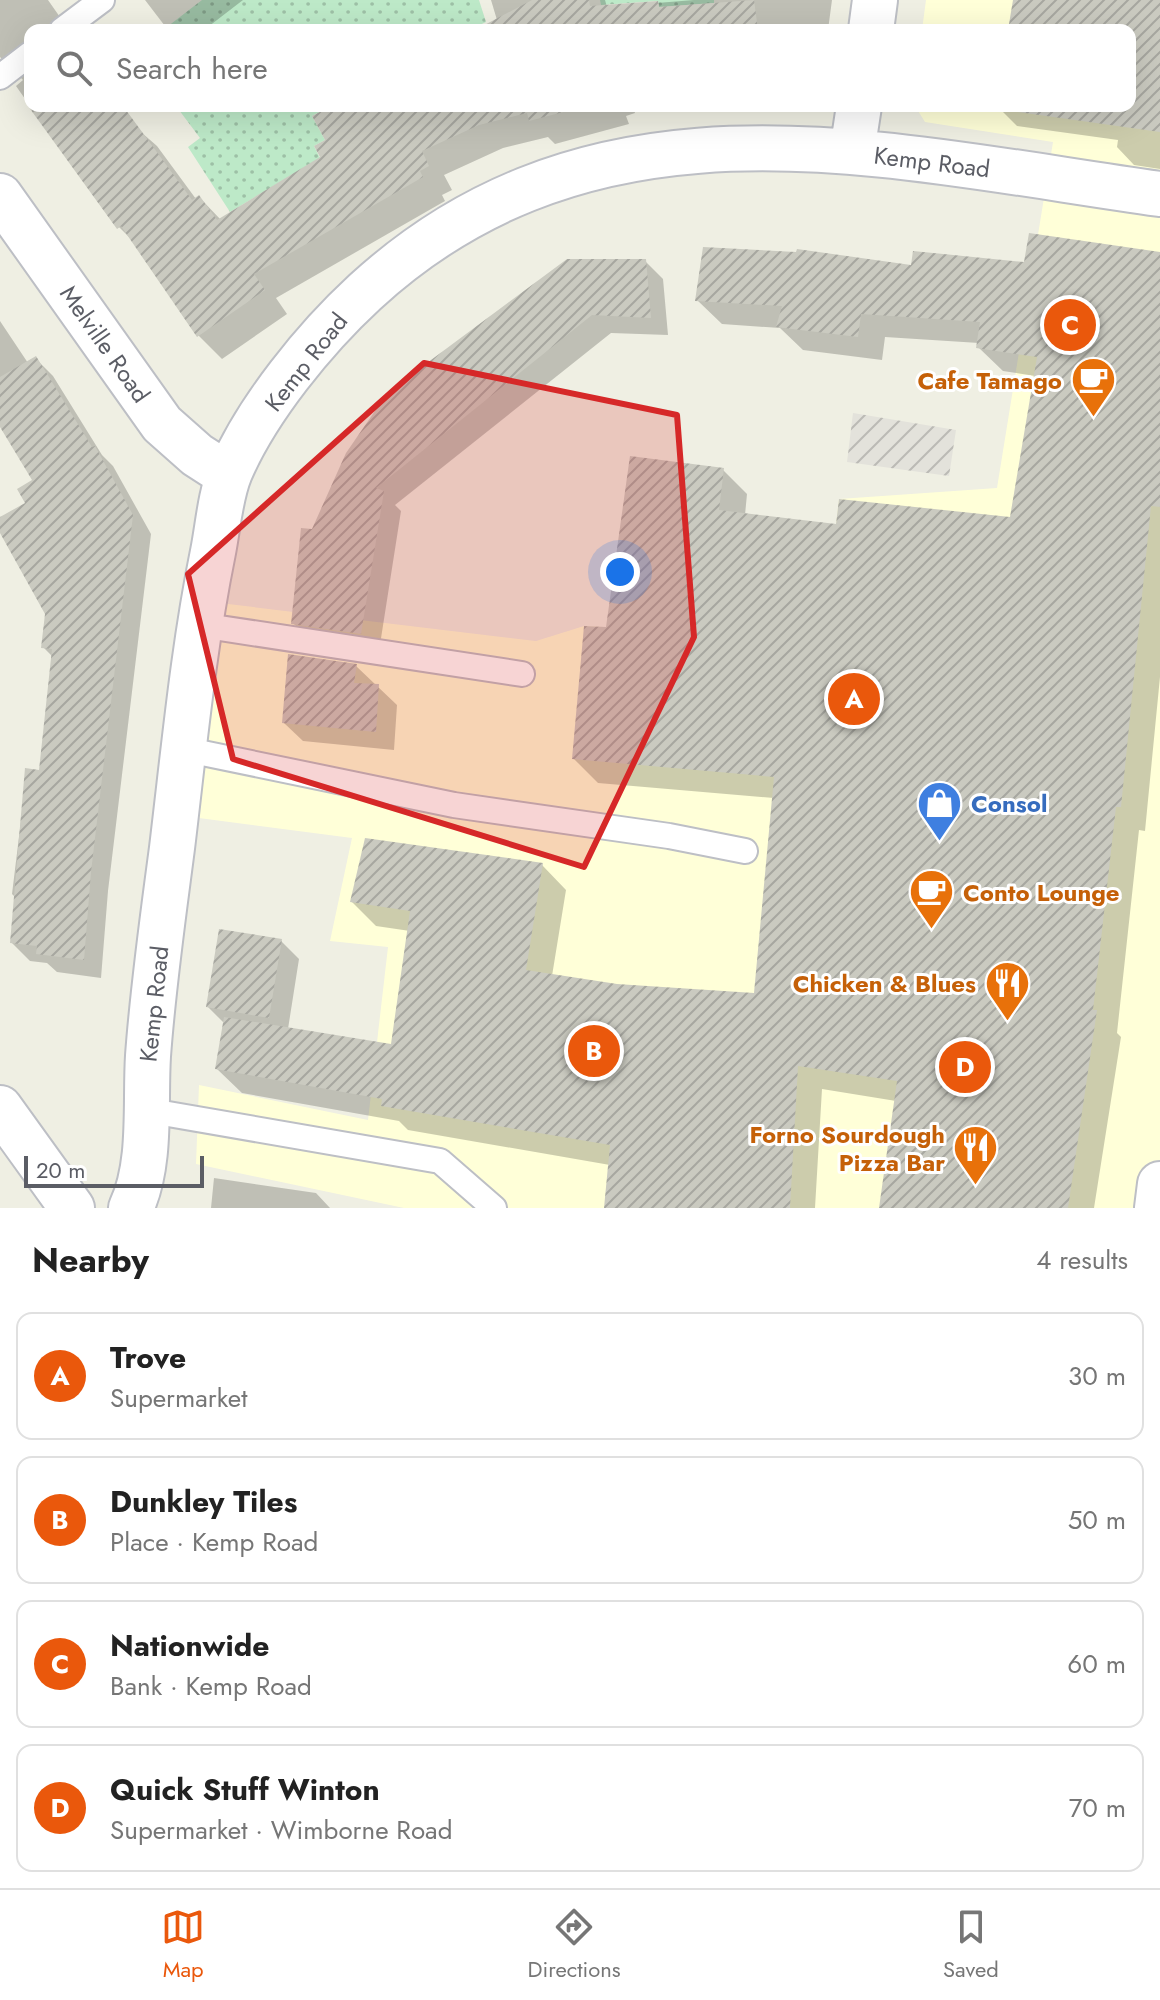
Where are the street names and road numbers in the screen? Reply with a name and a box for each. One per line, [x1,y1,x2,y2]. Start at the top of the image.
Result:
street label: Kemp Road [872,138,992,186]
street label: Melville Road [52,278,158,410]
street label: Kemp Road [256,305,356,419]
street label: Kemp Road [131,944,177,1064]

